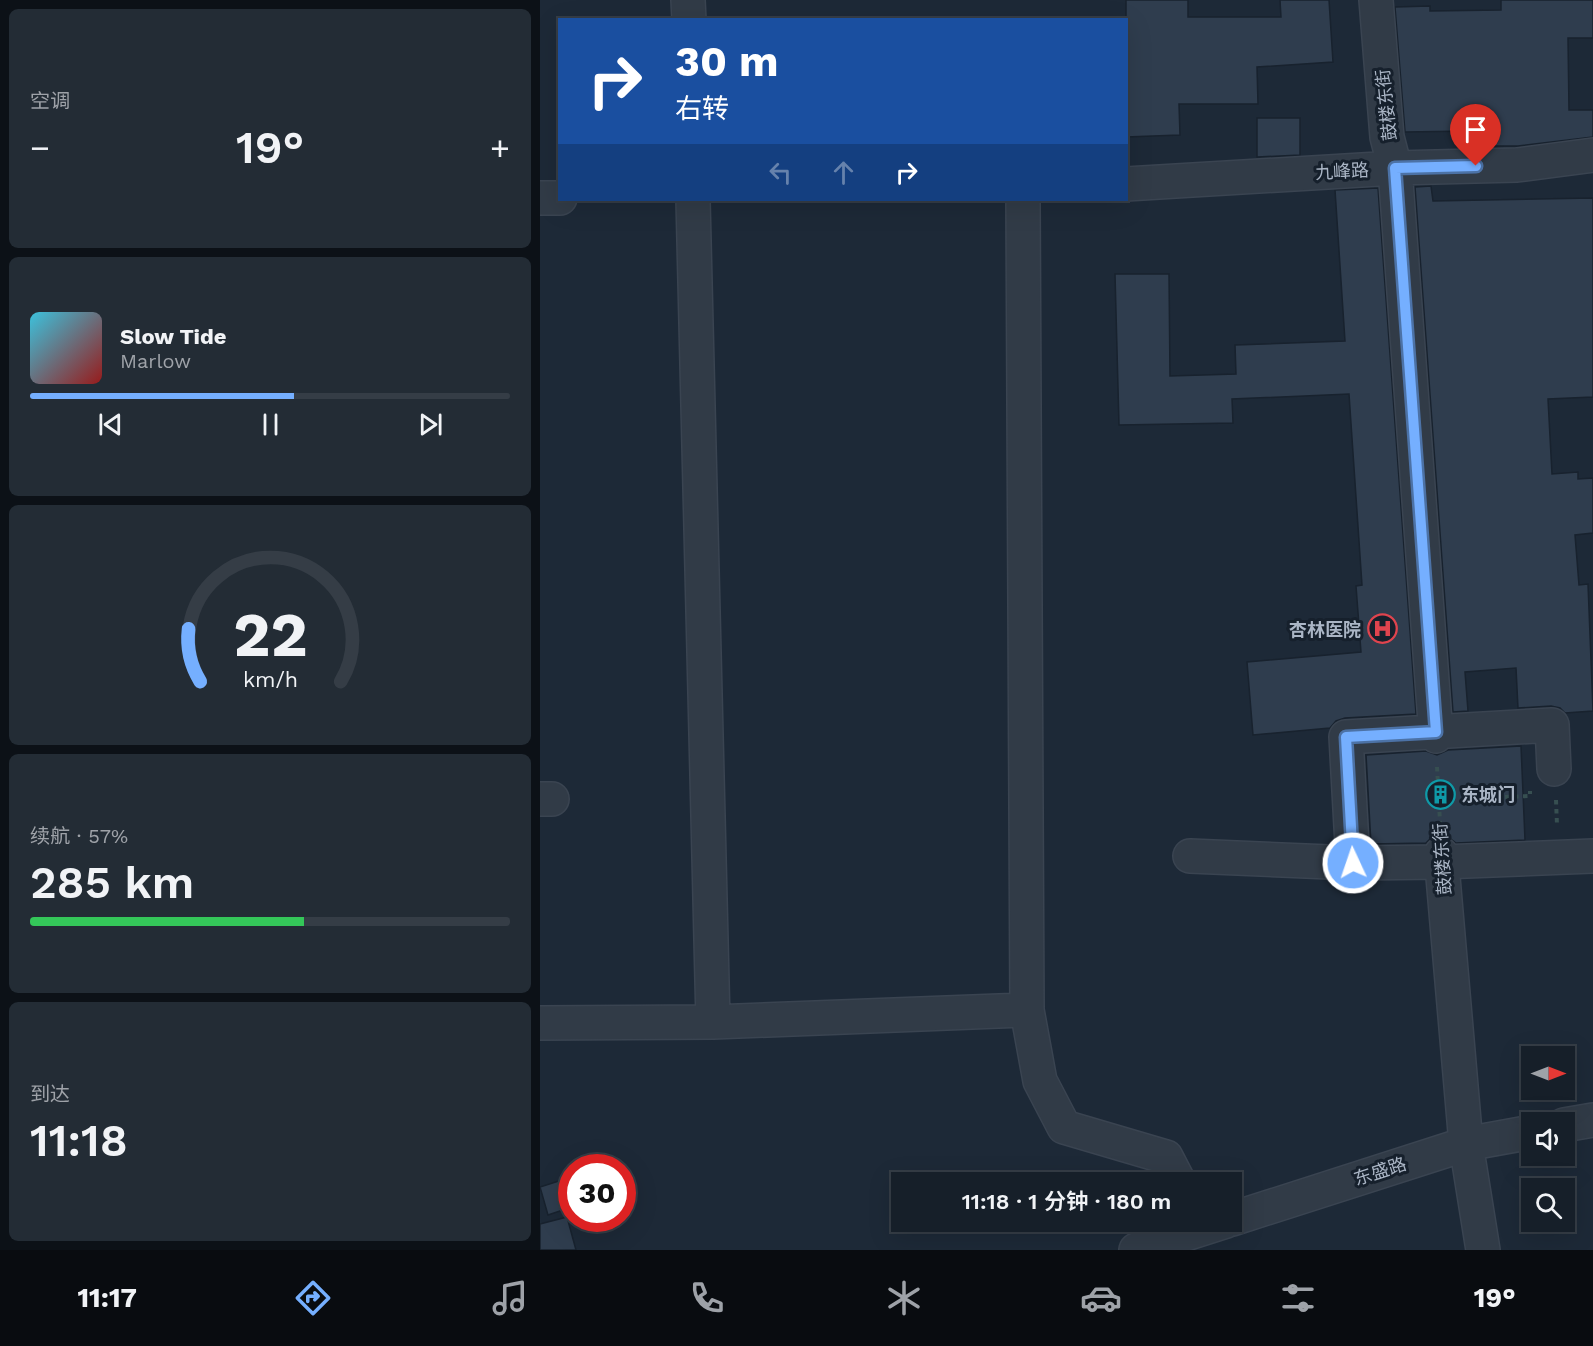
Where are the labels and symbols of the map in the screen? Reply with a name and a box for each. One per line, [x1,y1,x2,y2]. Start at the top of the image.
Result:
street label: 鼓楼东街 [1372,68,1400,142]
pin [1450,104,1501,166]
street label: 九峰路 [1314,159,1370,183]
hospital icon: 杏林医院 [1366,613,1398,645]
place label: 杏林医院 [1289,619,1361,640]
building icon: 东城门 [1424,778,1456,810]
place label: 东城门 [1461,784,1515,805]
street label: 鼓楼东街 [1429,822,1455,896]
position arrow [1321,831,1385,895]
north arrow [1521,1046,1575,1100]
street label: 东盛路 [1351,1153,1409,1189]
speed limit sign: 30 [558,1154,636,1232]

